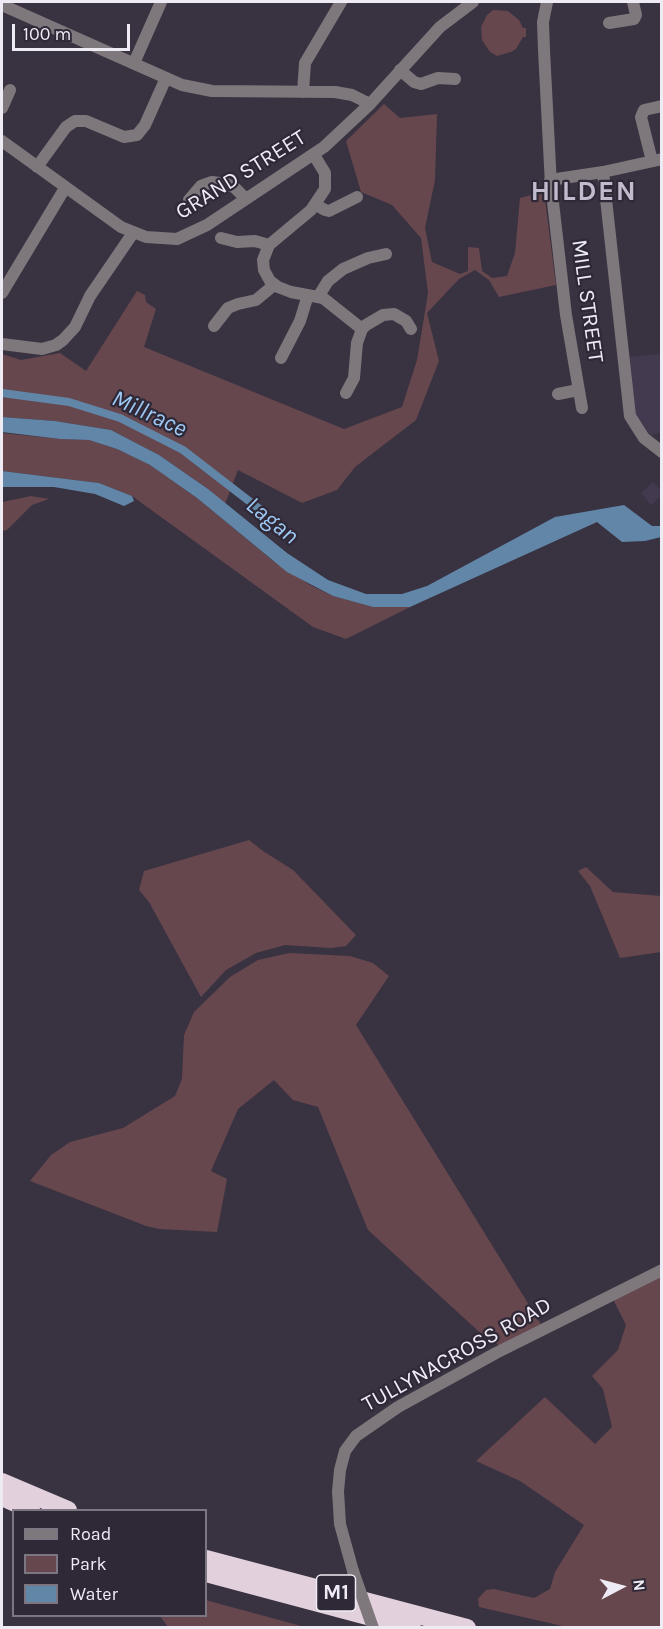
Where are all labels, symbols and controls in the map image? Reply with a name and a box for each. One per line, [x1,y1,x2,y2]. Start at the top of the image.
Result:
scale bar [15,12,134,50]
text: 100 m [23,23,71,45]
street label: GRAND STREET [171,124,311,226]
district label: HILDEN [531,175,637,209]
street label: MILL STREET [565,238,609,364]
water label: Millrace [107,384,191,444]
water label: Lagan [240,491,304,551]
street label: TULLYNACROSS ROAD [358,1292,556,1418]
legend [12,1509,207,1617]
text: Road [70,1523,111,1545]
text: Park [70,1553,107,1575]
north arrow [591,1557,651,1617]
road number: M1 [316,1575,356,1611]
text: N [629,1578,649,1592]
text: Water [70,1583,118,1605]

